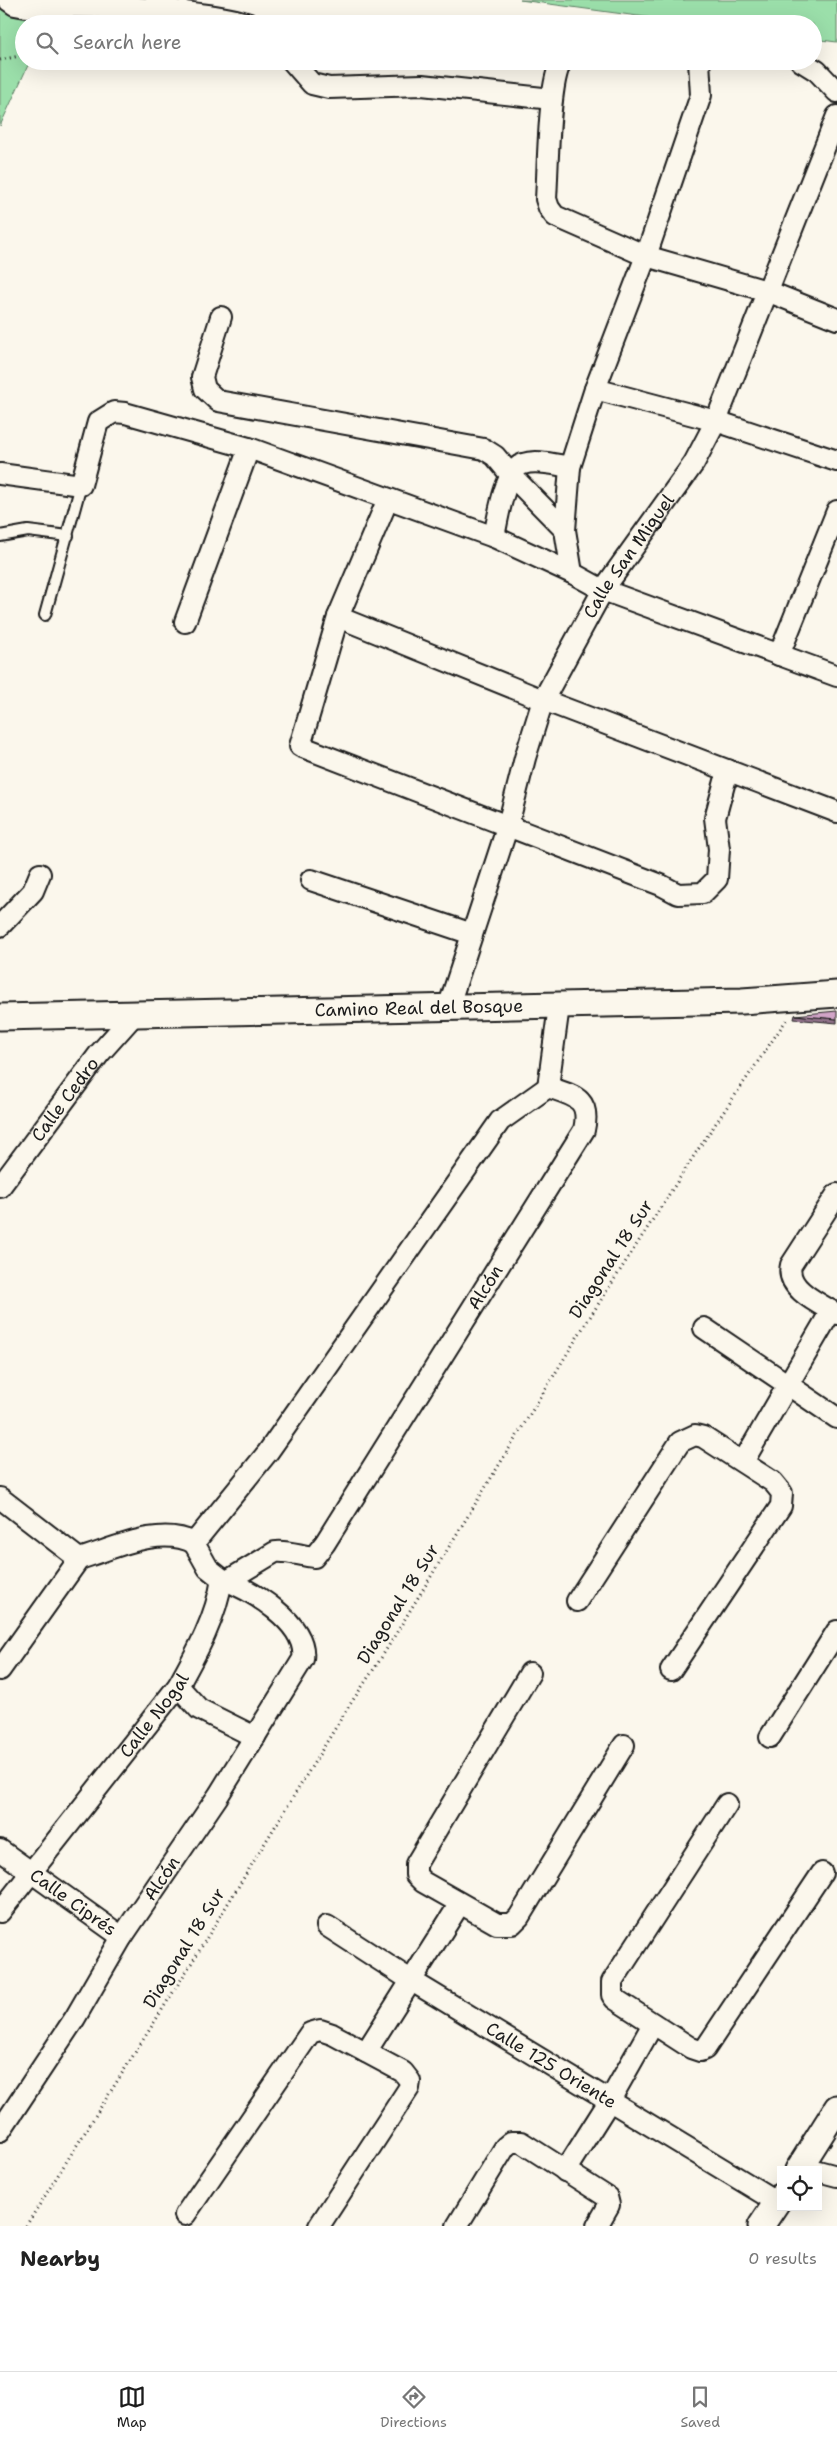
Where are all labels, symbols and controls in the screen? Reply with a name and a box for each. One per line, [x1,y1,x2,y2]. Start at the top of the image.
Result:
search box [15,15,822,70]
icon: search [33,29,61,57]
text: Search here [73,30,182,55]
street label: Calle San Miguel [578,489,680,623]
street label: Camino Real del Bosque [314,994,523,1022]
street label: Calle Cedro [26,1053,104,1147]
street label: Diagonal 18 Sur [563,1195,659,1323]
street label: Alcón [462,1260,508,1315]
street label: Diagonal 18 Sur [351,1539,445,1669]
street label: Calle Nogal [114,1668,195,1763]
street label: Alcón [138,1852,185,1905]
street label: Calle Ciprés [25,1863,121,1941]
street label: Diagonal 18 Sur [137,1883,231,2013]
street label: Calle 125 Oriente [481,2016,621,2114]
map controls [777,2166,822,2211]
button: locate [777,2166,822,2211]
text: Nearby [20,2245,100,2273]
text: 0 results [748,2248,817,2269]
tab: Map [117,2383,147,2431]
tab: Directions [380,2383,447,2431]
tab: Saved [681,2383,720,2431]

